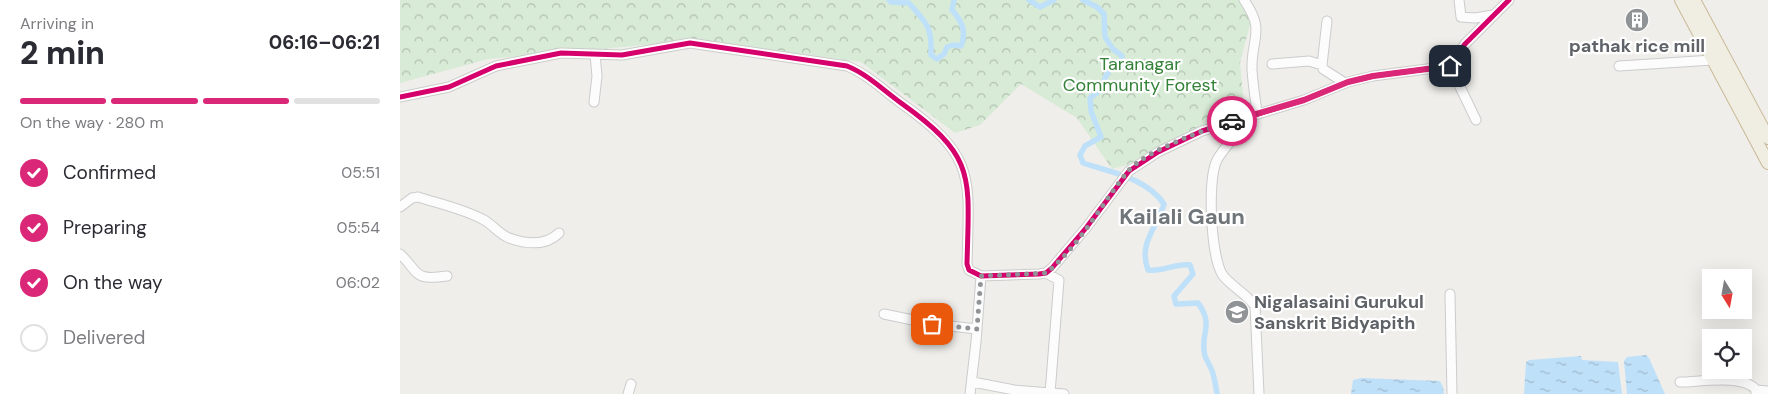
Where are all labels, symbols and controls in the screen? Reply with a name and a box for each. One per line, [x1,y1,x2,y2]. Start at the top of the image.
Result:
building icon: pathak rice mill [1624,7,1650,33]
text: Arriving in [20,13,94,34]
text: 06:16–06:21 [269,30,380,55]
text: 2 min [20,32,105,74]
place label: pathak rice mill [1569,34,1705,58]
pin [1429,45,1471,87]
park label: Taranagar Community Forest [1063,52,1217,97]
icon: home [1436,52,1464,80]
courier [1207,96,1257,146]
icon: car [1218,107,1246,135]
text: On the way · 280 m [20,112,164,133]
icon: check [20,159,48,187]
text: Confirmed [63,160,156,185]
text: 05:51 [341,162,380,183]
district label: Kailali Gaun [1119,202,1245,231]
icon: check [20,214,48,242]
text: Preparing [63,215,147,240]
text: 05:54 [337,217,380,238]
icon: check [20,269,48,297]
north arrow [1702,269,1752,319]
map controls [1702,269,1752,379]
text: On the way [63,270,163,295]
text: 06:02 [336,272,380,293]
place label: Nigalasaini Gurukul Sanskrit Bidyapith [1254,290,1424,335]
school or university icon: Nigalasaini Gurukul Sanskrit Bidyapith [1224,299,1250,325]
pin [911,303,953,345]
icon: bag [918,310,946,338]
text: Delivered [63,325,145,350]
button: locate [1702,329,1752,379]

